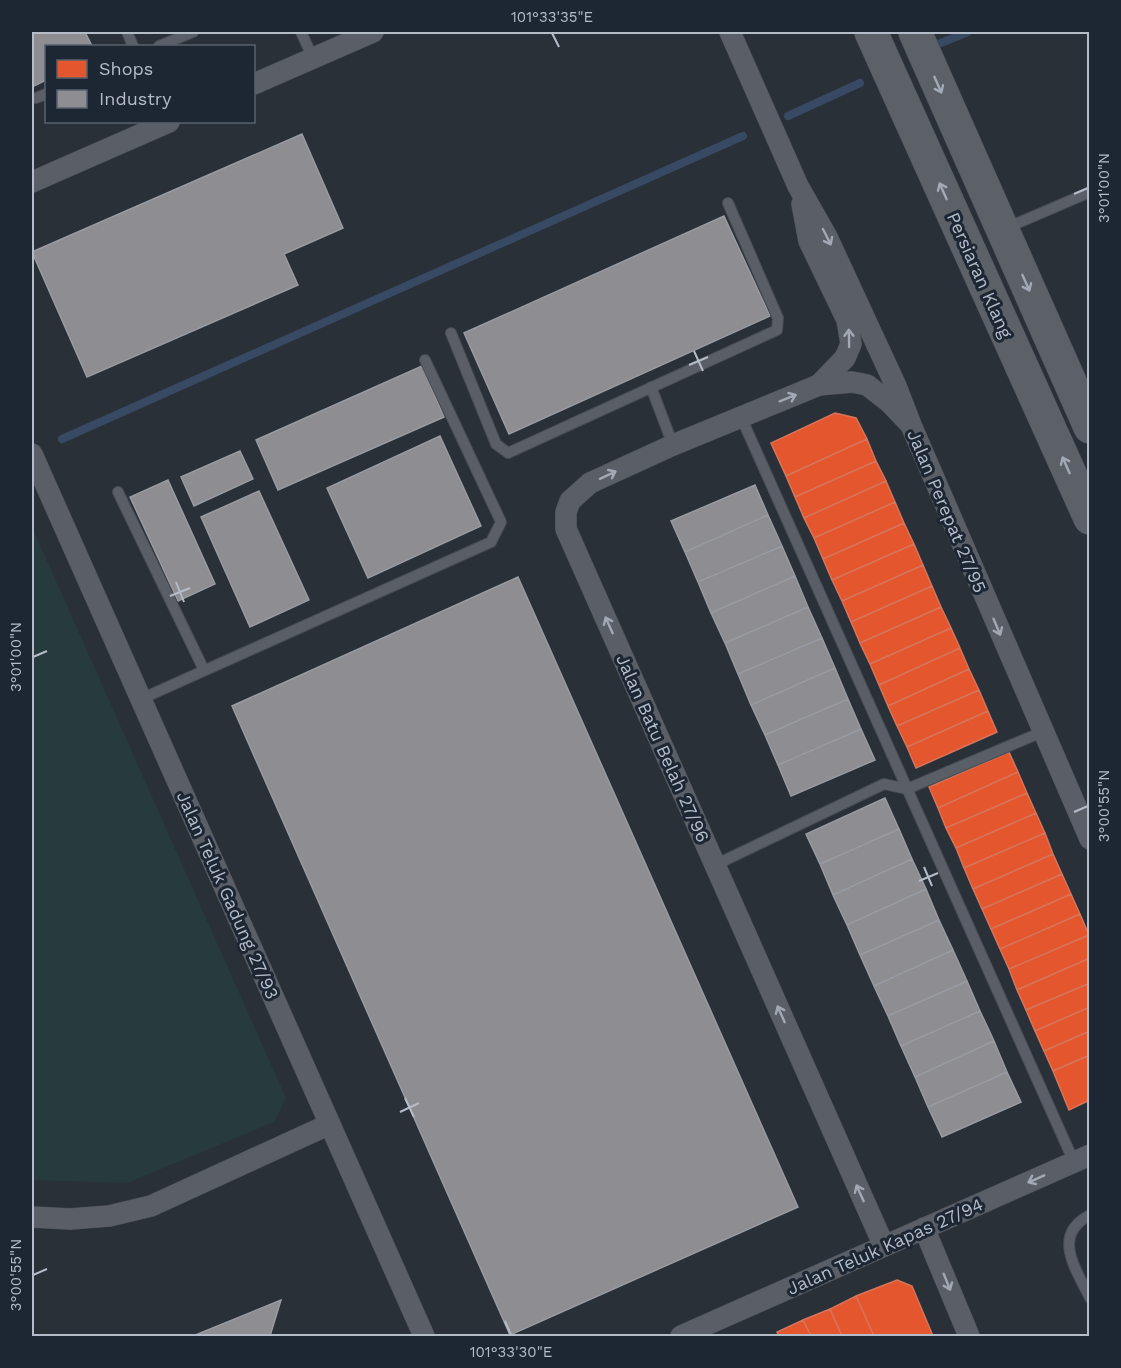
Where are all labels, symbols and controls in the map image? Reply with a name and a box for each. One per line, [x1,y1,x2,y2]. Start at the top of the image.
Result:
text: 101°33'35"E [511,8,593,26]
legend [45,45,255,123]
text: Shops [99,58,153,79]
one-way arrow [934,76,945,94]
text: Industry [99,88,172,109]
text: 3°01'00"N [1095,153,1113,223]
one-way arrow [936,183,948,201]
street label: Persiaran Klang [943,209,1017,342]
one-way arrow [821,228,833,246]
one-way arrow [1020,274,1032,292]
one-way arrow [843,329,855,348]
one-way arrow [778,392,796,403]
street label: Jalan Perepat 27/95 [903,426,991,596]
one-way arrow [1059,457,1071,475]
one-way arrow [599,468,617,480]
one-way arrow [603,616,614,634]
one-way arrow [992,617,1003,636]
text: 3°01'00"N [7,622,25,692]
street label: Jalan Batu Belah 27/96 [612,651,714,845]
text: 3°00'55"N [1095,770,1113,842]
street label: Jalan Teluk Gadung 27/93 [173,788,283,1002]
one-way arrow [775,1006,786,1024]
one-way arrow [1027,1174,1046,1185]
one-way arrow [854,1184,865,1202]
street label: Jalan Teluk Kapas 27/94 [784,1193,986,1299]
text: 3°00'55"N [7,1239,25,1311]
one-way arrow [942,1273,953,1291]
text: 101°33'30"E [470,1343,552,1361]

